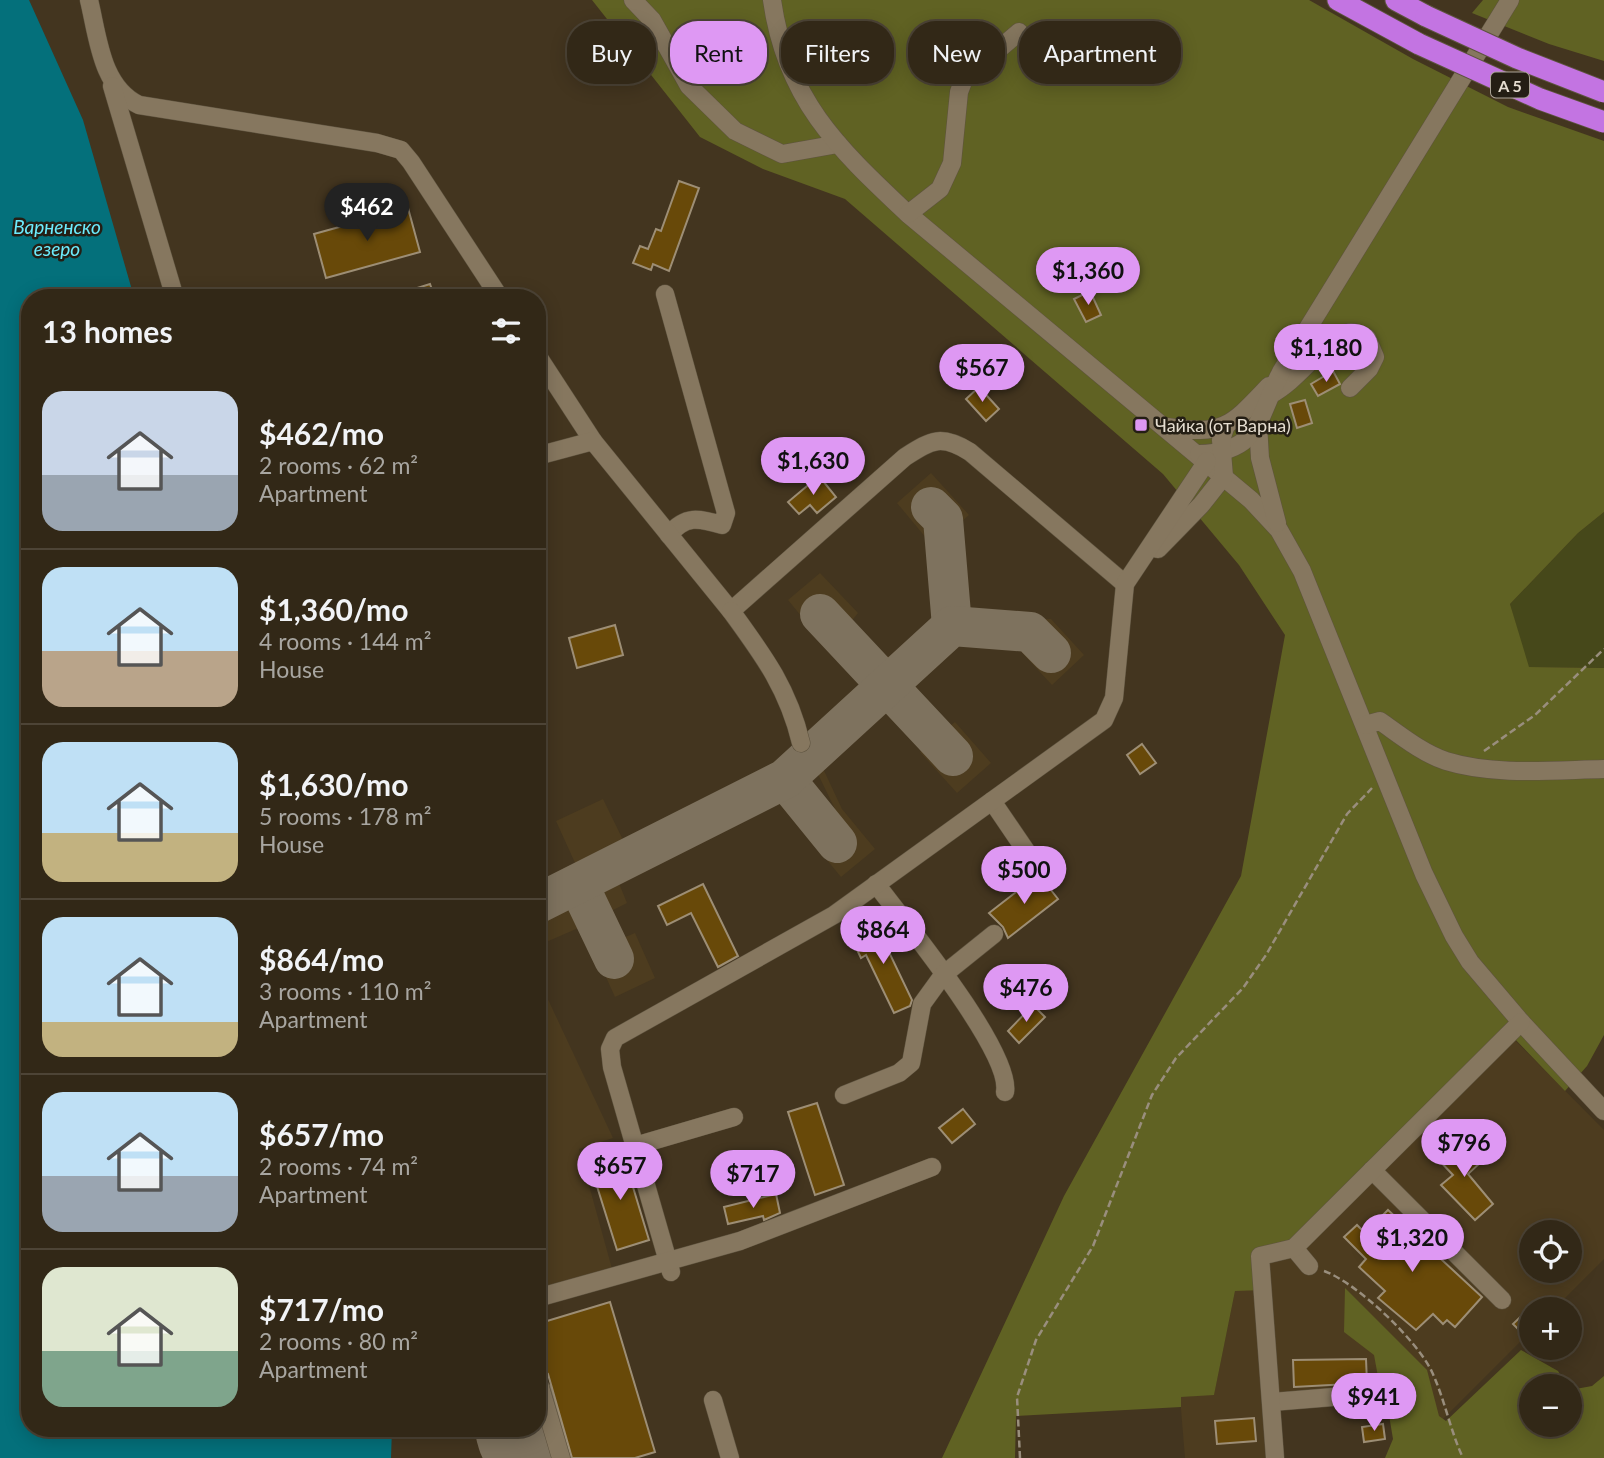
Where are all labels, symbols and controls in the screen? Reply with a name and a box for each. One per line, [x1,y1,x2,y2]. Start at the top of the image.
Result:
chip: Buy [567,21,656,84]
chip: Rent [670,21,767,84]
chip: Filters [781,21,894,84]
chip: New [908,21,1005,84]
chip: Apartment [1019,21,1181,84]
road number: A 5 [1491,72,1529,97]
pin: $462 [326,184,408,243]
text: $462 [340,192,394,220]
water label: Варненско езеро [13,215,101,260]
pin: $1,360 [1031,247,1145,307]
text: $1,360 [1052,256,1124,284]
icon: filters [487,312,525,350]
text: 13 homes [42,313,173,349]
pin: $1,180 [1269,324,1383,384]
text: $1,180 [1290,333,1362,361]
pin: $567 [941,344,1023,404]
text: $567 [955,353,1009,381]
place label: Чайка (от Варна) [1155,414,1291,436]
text: $462/mo [259,415,384,451]
marker: Чайка (от Варна) [1133,417,1149,433]
icon: home [98,419,182,503]
pin: $1,630 [756,438,870,497]
text: $1,630 [777,446,849,474]
text: 2 rooms · 62 m² [259,451,418,479]
text: Apartment [259,479,367,507]
text: $1,360/mo [259,591,408,627]
icon: home [98,595,182,679]
text: 4 rooms · 144 m² [259,627,431,655]
text: House [259,655,324,683]
text: $1,630/mo [259,766,408,802]
icon: home [98,770,182,854]
text: 5 rooms · 178 m² [259,802,431,830]
text: House [259,830,324,858]
pin: $500 [983,846,1065,906]
text: $500 [997,855,1051,883]
pin: $864 [842,906,924,966]
text: $864 [856,915,910,943]
text: $864/mo [259,941,384,977]
icon: home [98,945,182,1029]
pin: $476 [985,964,1067,1024]
text: $476 [999,973,1053,1001]
text: 3 rooms · 110 m² [259,977,431,1005]
text: Apartment [259,1005,367,1033]
text: $657/mo [259,1116,384,1152]
icon: home [98,1120,182,1204]
pin: $796 [1423,1120,1505,1179]
text: $796 [1437,1128,1491,1156]
pin: $657 [579,1142,661,1202]
pin: $717 [712,1150,794,1210]
text: $657 [593,1151,647,1179]
text: 2 rooms · 74 m² [259,1152,418,1180]
text: $717 [726,1159,780,1187]
text: Apartment [259,1180,367,1208]
pin: $1,320 [1355,1214,1469,1274]
map controls [1519,1220,1582,1437]
button: locate [1519,1220,1582,1283]
text: $1,320 [1376,1223,1448,1251]
text: $717/mo [259,1291,384,1327]
icon: home [98,1295,182,1379]
button: + [1519,1297,1582,1360]
text: 2 rooms · 80 m² [259,1327,418,1355]
text: Apartment [259,1355,367,1383]
pin: $941 [1333,1374,1415,1433]
button: − [1519,1374,1582,1437]
text: $941 [1347,1382,1401,1410]

